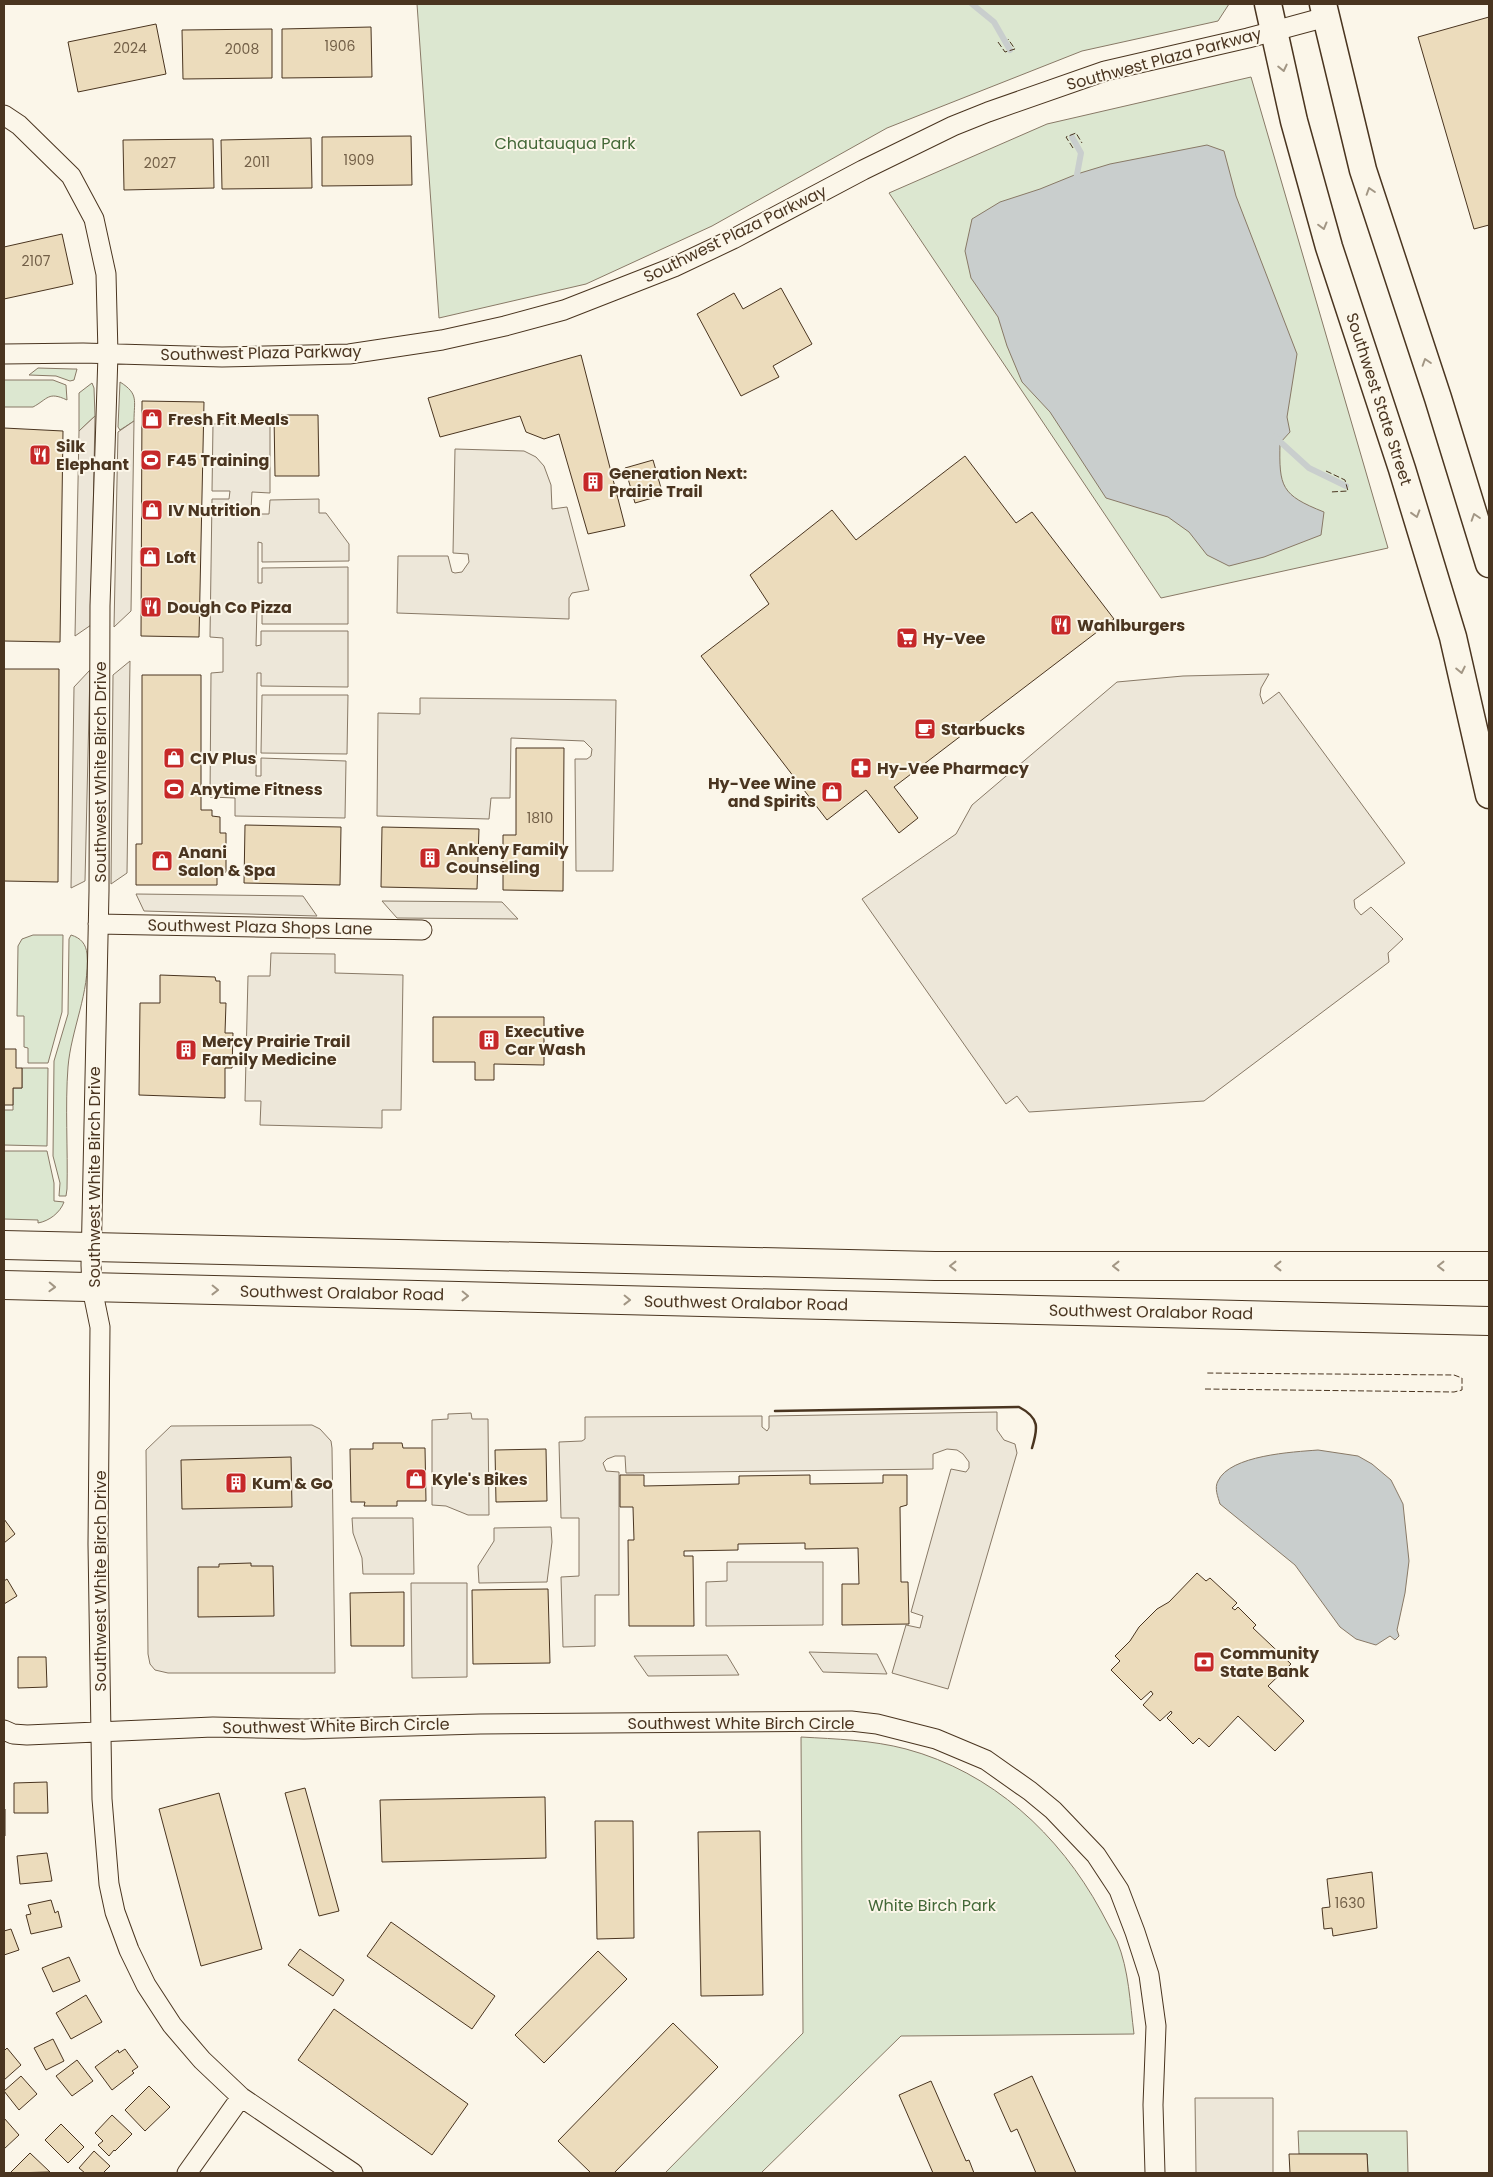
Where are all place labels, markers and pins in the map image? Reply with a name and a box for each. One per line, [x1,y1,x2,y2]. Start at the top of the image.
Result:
shop icon: Fresh Fit Meals [140,407,164,431]
place label: Fresh Fit Meals [168,408,289,431]
place label: Silk Elephant [56,435,129,476]
restaurant icon: Silk Elephant [28,443,52,467]
sports icon: F45 Training [139,448,163,472]
place label: F45 Training [167,449,269,472]
place label: Generation Next: Prairie Trail [609,462,747,503]
building icon: Generation Next: Prairie Trail [581,470,605,494]
shop icon: IV Nutrition [140,498,164,522]
place label: IV Nutrition [168,499,261,522]
shop icon: Loft [138,545,162,569]
place label: Loft [166,546,196,569]
restaurant icon: Dough Co Pizza [139,595,163,619]
place label: Dough Co Pizza [167,596,292,619]
restaurant icon: Wahlburgers [1049,613,1073,637]
place label: Wahlburgers [1077,614,1185,637]
supermarket icon: Hy-Vee [895,626,919,650]
place label: Hy-Vee [923,627,986,650]
cafe icon: Starbucks [913,717,937,741]
place label: Starbucks [941,718,1025,741]
shop icon: CIV Plus [162,746,186,770]
place label: CIV Plus [190,747,256,770]
pharmacy icon: Hy-Vee Pharmacy [849,756,873,780]
place label: Hy-Vee Pharmacy [877,757,1030,780]
place label: Hy-Vee Wine and Spirits [708,772,816,813]
sports icon: Anytime Fitness [162,777,186,801]
place label: Anytime Fitness [190,778,323,801]
shop icon: Hy-Vee Wine and Spirits [820,780,844,804]
place label: Ankeny Family Counseling [446,838,570,879]
place label: Anani Salon & Spa [178,841,276,882]
building icon: Ankeny Family Counseling [418,846,442,870]
shop icon: Anani Salon & Spa [150,849,174,873]
place label: Executive Car Wash [505,1020,586,1061]
building icon: Executive Car Wash [477,1028,501,1052]
place label: Mercy Prairie Trail Family Medicine [202,1030,350,1071]
building icon: Mercy Prairie Trail Family Medicine [174,1038,198,1062]
shop icon: Kyle's Bikes [404,1467,428,1491]
place label: Kyle's Bikes [432,1468,528,1491]
building icon: Kum & Go [224,1471,248,1495]
place label: Kum & Go [252,1472,333,1495]
place label: Community State Bank [1220,1642,1320,1683]
bank icon: Community State Bank [1192,1650,1216,1674]

